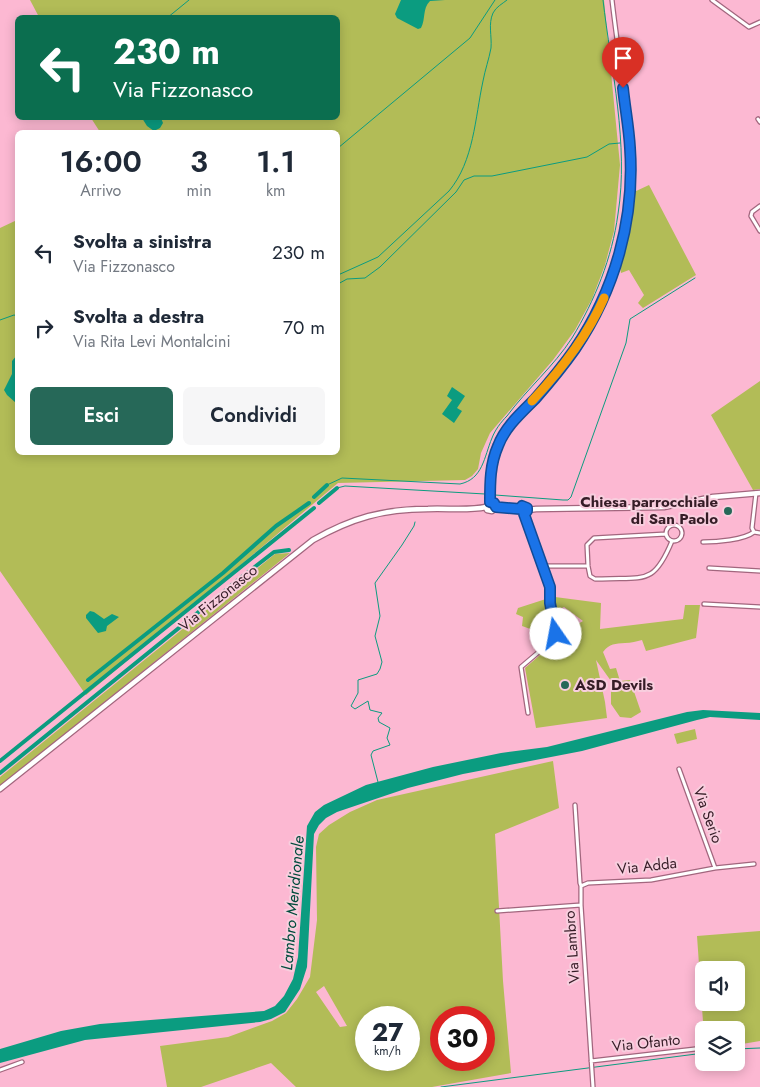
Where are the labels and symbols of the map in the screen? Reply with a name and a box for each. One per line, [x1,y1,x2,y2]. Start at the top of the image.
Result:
pin [602,37,644,88]
place label: Chiesa parrocchiale di San Paolo [580,491,718,530]
marker: Chiesa parrocchiale di San Paolo [722,505,734,517]
street label: Via Fizzonasco [174,559,262,637]
position arrow [529,607,581,659]
place label: ASD Devils [574,674,653,696]
marker: ASD Devils [559,679,571,691]
street label: Via Serio [688,784,728,846]
water label: Lambro Meridionale [275,835,310,971]
street label: Via Adda [616,852,678,880]
street label: Via Lambro [558,910,586,984]
speed limit sign: 30 [430,1006,495,1071]
street label: Via Ofanto [611,1028,681,1058]

